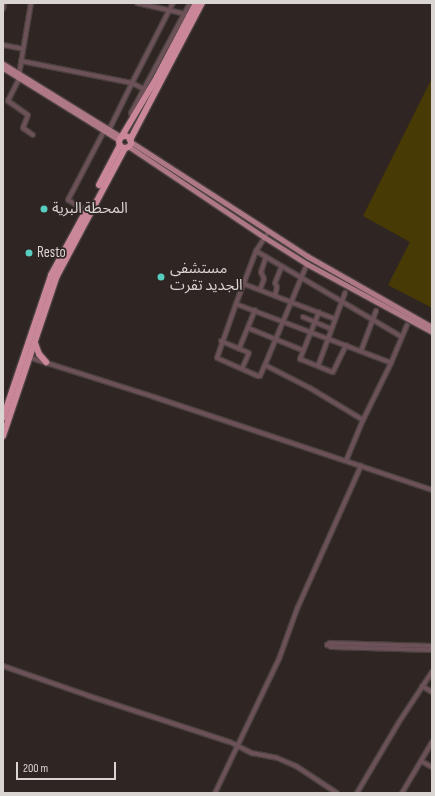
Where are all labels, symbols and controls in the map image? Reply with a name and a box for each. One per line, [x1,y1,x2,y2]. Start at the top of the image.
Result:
place label: المحطة البرية [52,200,128,218]
marker: المحطة البرية [39,204,49,214]
place label: Resto [37,244,66,262]
marker: Resto [24,248,34,258]
place label: مستشفى الجديد تقرت [170,259,243,294]
marker: مستشفى الجديد تقرت [155,271,167,283]
scale bar [18,754,118,780]
text: 200 m [23,761,48,776]

